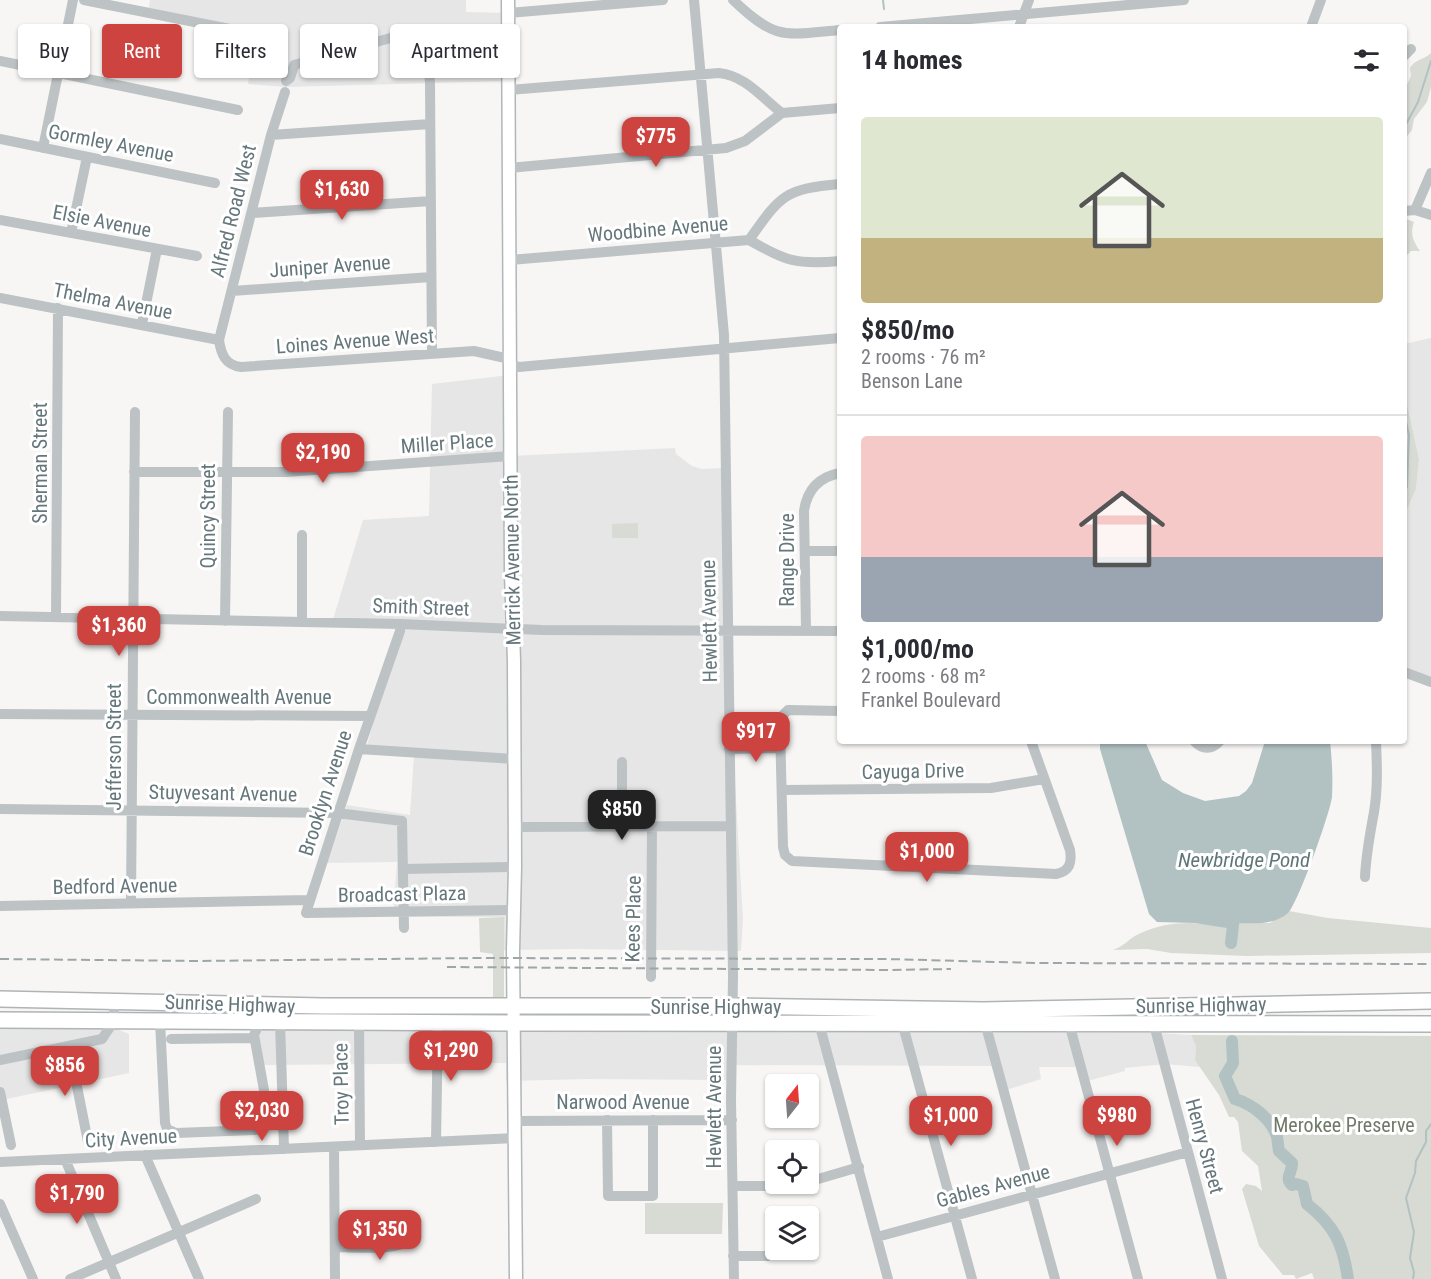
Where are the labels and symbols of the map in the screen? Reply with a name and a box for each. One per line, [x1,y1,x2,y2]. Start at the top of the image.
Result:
pin: $775 [620,117,692,168]
street label: Gormley Avenue [46,119,176,167]
street label: Alfred Road West [205,142,261,280]
pin: $1,630 [293,170,391,221]
street label: Elsie Avenue [51,200,153,242]
street label: Woodbine Avenue [587,211,729,247]
street label: Juniper Avenue [269,250,391,282]
street label: Thelma Avenue [51,278,175,324]
street label: Loines Avenue West [275,323,435,358]
street label: Sherman Street [28,402,52,524]
street label: Miller Place [400,428,494,458]
pin: $2,190 [274,433,372,484]
street label: Quincy Street [196,463,220,569]
street label: Merrick Avenue North [499,474,525,646]
street label: Range Drive [775,513,799,607]
street label: Hewlett Avenue [696,559,722,683]
street label: Smith Street [372,593,470,621]
pin: $1,360 [70,606,168,657]
street label: Jefferson Street [102,683,126,811]
street label: Commonwealth Avenue [146,685,332,709]
pin: $917 [720,712,792,763]
street label: Brooklyn Avenue [293,727,357,859]
street label: Cayuga Drive [861,758,965,784]
street label: Stuyvesant Avenue [149,780,297,806]
pin: $850 [586,790,658,841]
pin: $1,000 [878,832,976,883]
water label: Newbridge Pond [1178,848,1311,872]
street label: Bedford Avenue [53,873,177,899]
street label: Kees Place [620,875,646,963]
street label: Broadcast Plaza [338,881,466,907]
street label: Sunrise Highway [164,990,296,1018]
street label: Sunrise Highway [1135,992,1267,1018]
street label: Sunrise Highway [651,995,781,1019]
pin: $1,290 [402,1031,500,1082]
street label: Troy Place [328,1043,354,1125]
pin: $856 [29,1046,101,1097]
street label: Hewlett Avenue [702,1046,726,1168]
north arrow [765,1074,819,1128]
street label: Narwood Avenue [556,1090,690,1114]
pin: $2,030 [213,1091,311,1142]
pin: $1,000 [902,1096,1000,1147]
pin: $980 [1081,1096,1153,1147]
street label: Henry Street [1181,1096,1229,1196]
park label: Merokee Preserve [1273,1113,1415,1137]
street label: City Avenue [84,1124,178,1152]
street label: Gables Avenue [934,1159,1052,1213]
pin: $1,790 [28,1174,126,1225]
pin: $1,350 [331,1210,429,1261]

